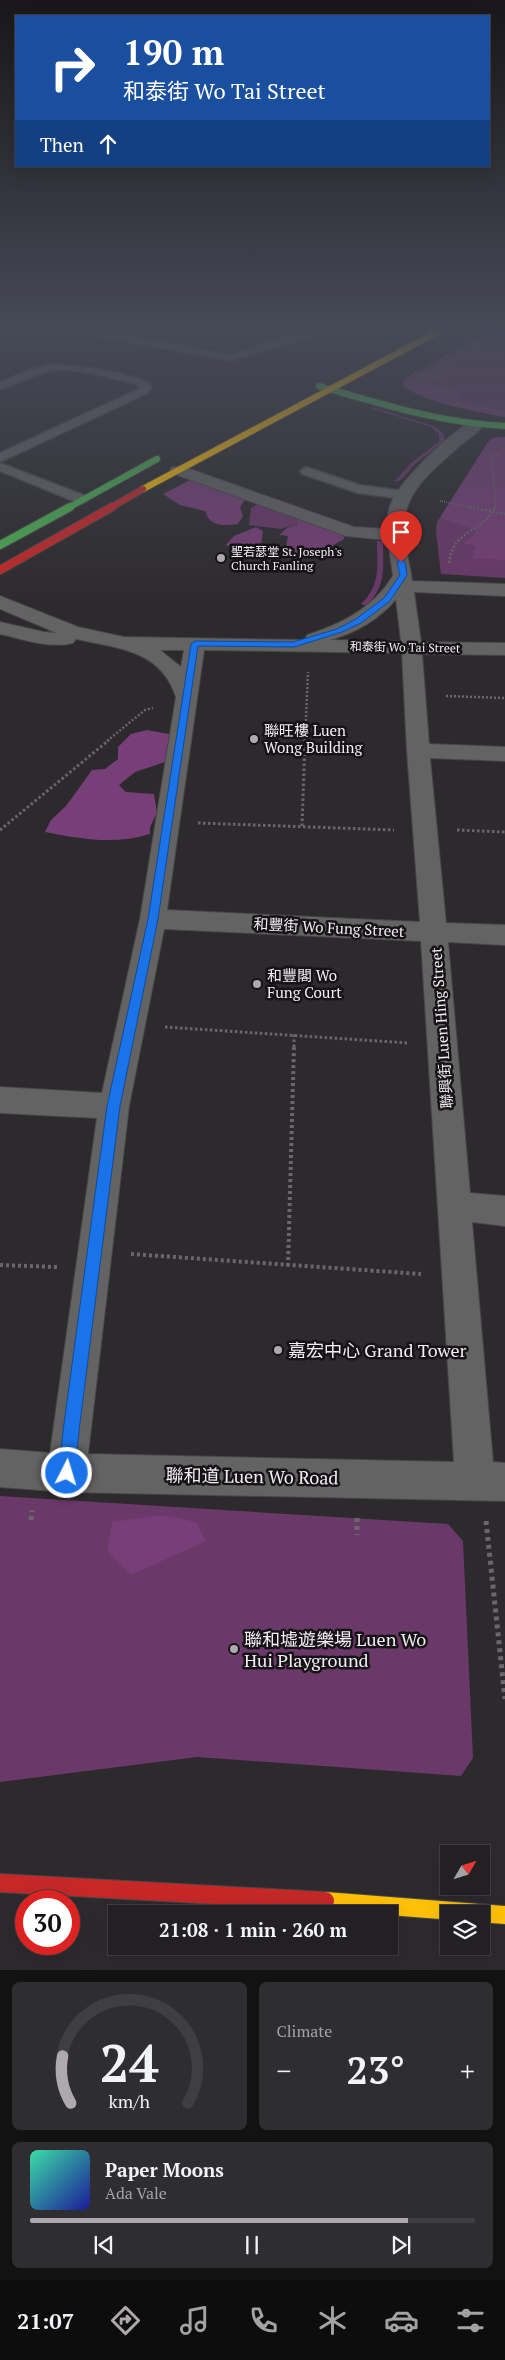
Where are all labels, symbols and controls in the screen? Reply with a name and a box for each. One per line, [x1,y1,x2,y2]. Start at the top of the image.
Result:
text: 190 m [123,29,224,75]
icon: right [40,35,105,100]
text: 和泰街 Wo Tai Street [123,76,326,105]
icon: ahead [94,130,122,158]
text: Then [40,132,84,157]
pin [380,511,422,562]
icon: arrive [387,518,415,546]
place label: 聖若瑟堂 St. Joseph's Church Fanling [231,544,342,573]
marker: 聖若瑟堂 St. Joseph's Church Fanling [215,552,227,564]
street label: 和泰街 Wo Tai Street [350,639,461,655]
place label: 聯旺樓 Luen Wong Building [264,720,363,757]
marker: 聯旺樓 Luen Wong Building [248,733,260,745]
street label: 和豐街 Wo Fung Street [253,913,405,941]
street label: 聯興街 Luen Hing Street [425,946,457,1109]
place label: 和豐閣 Wo Fung Court [267,965,342,1002]
marker: 和豐閣 Wo Fung Court [251,978,263,990]
place label: 嘉宏中心 Grand Tower [288,1338,467,1362]
marker: 嘉宏中心 Grand Tower [272,1344,284,1356]
position arrow [40,1446,92,1498]
street label: 聯和道 Luen Wo Road [165,1462,339,1490]
place label: 聯和墟遊樂場 Luen Wo Hui Playground [244,1627,426,1672]
marker: 聯和墟遊樂場 Luen Wo Hui Playground [228,1643,240,1655]
north arrow [440,1845,490,1895]
map controls [440,1845,490,1955]
speed limit sign: 30 [15,1890,80,1955]
button: layers [440,1905,490,1955]
text: 21:08 · 1 min · 260 m [159,1917,347,1942]
text: Climate [277,2020,332,2042]
text: 24 [100,2028,159,2097]
text: 23° [346,2045,405,2095]
text: − [277,2052,291,2089]
text: + [460,2052,475,2089]
text: km/h [109,2089,150,2113]
text: Paper Moons [105,2157,224,2182]
text: Ada Vale [105,2182,167,2204]
icon: previous [90,2231,118,2259]
icon: pause [238,2231,266,2259]
icon: next [387,2231,415,2259]
icon: directions [108,2303,143,2338]
icon: music [177,2303,212,2338]
icon: phone [246,2303,281,2338]
icon: climate [315,2303,350,2338]
icon: car [384,2303,419,2338]
icon: filters [453,2303,488,2338]
text: 21:07 [17,2306,74,2335]

